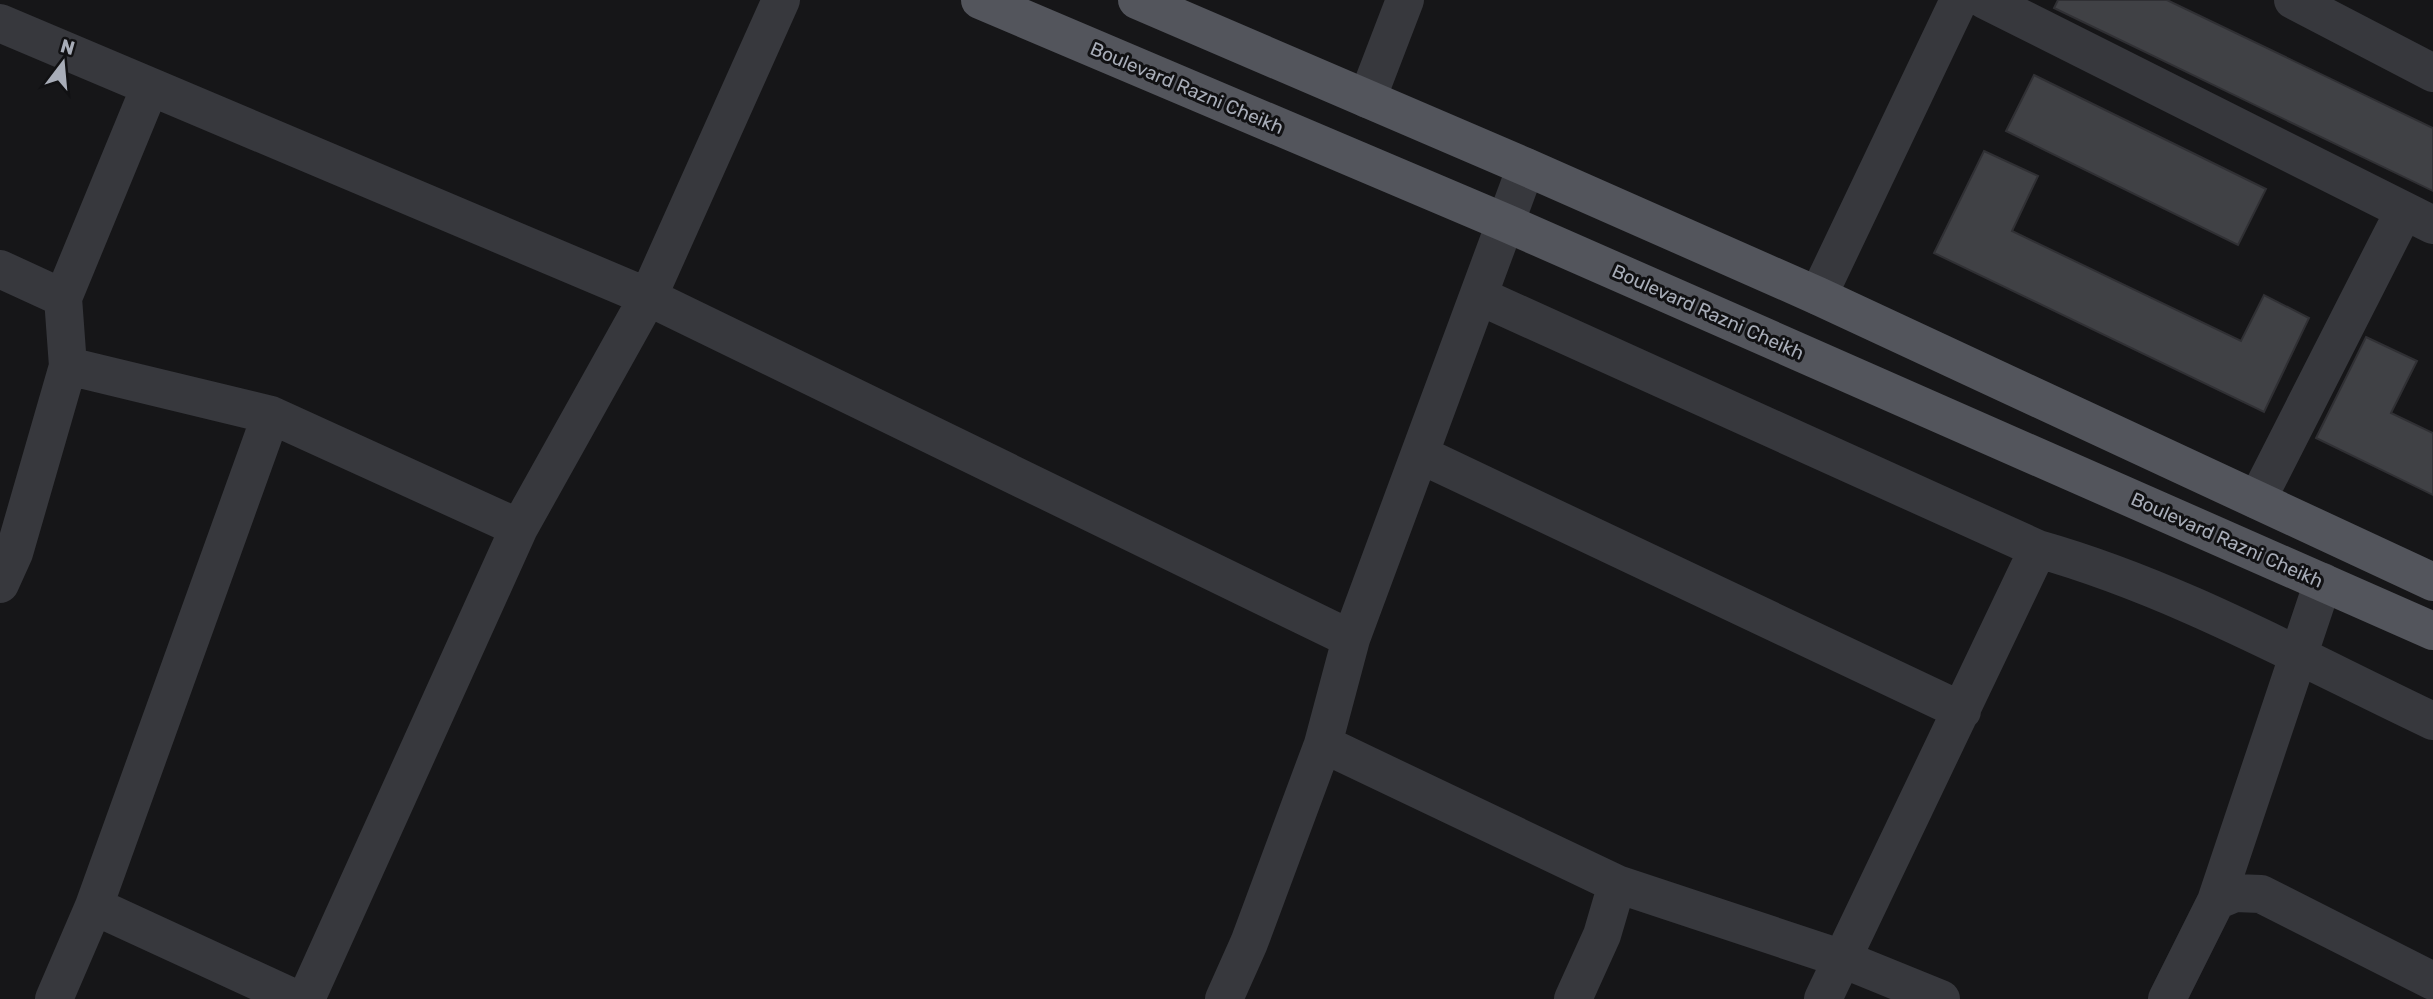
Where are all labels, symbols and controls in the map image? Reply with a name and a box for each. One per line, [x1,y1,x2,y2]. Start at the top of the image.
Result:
north arrow [28,28,98,98]
text: N [58,34,77,60]
street label: Boulevard Razni Cheikh [1087,37,1287,139]
street label: Boulevard Razni Cheikh [1608,259,1808,365]
street label: Boulevard Razni Cheikh [2127,487,2327,593]

